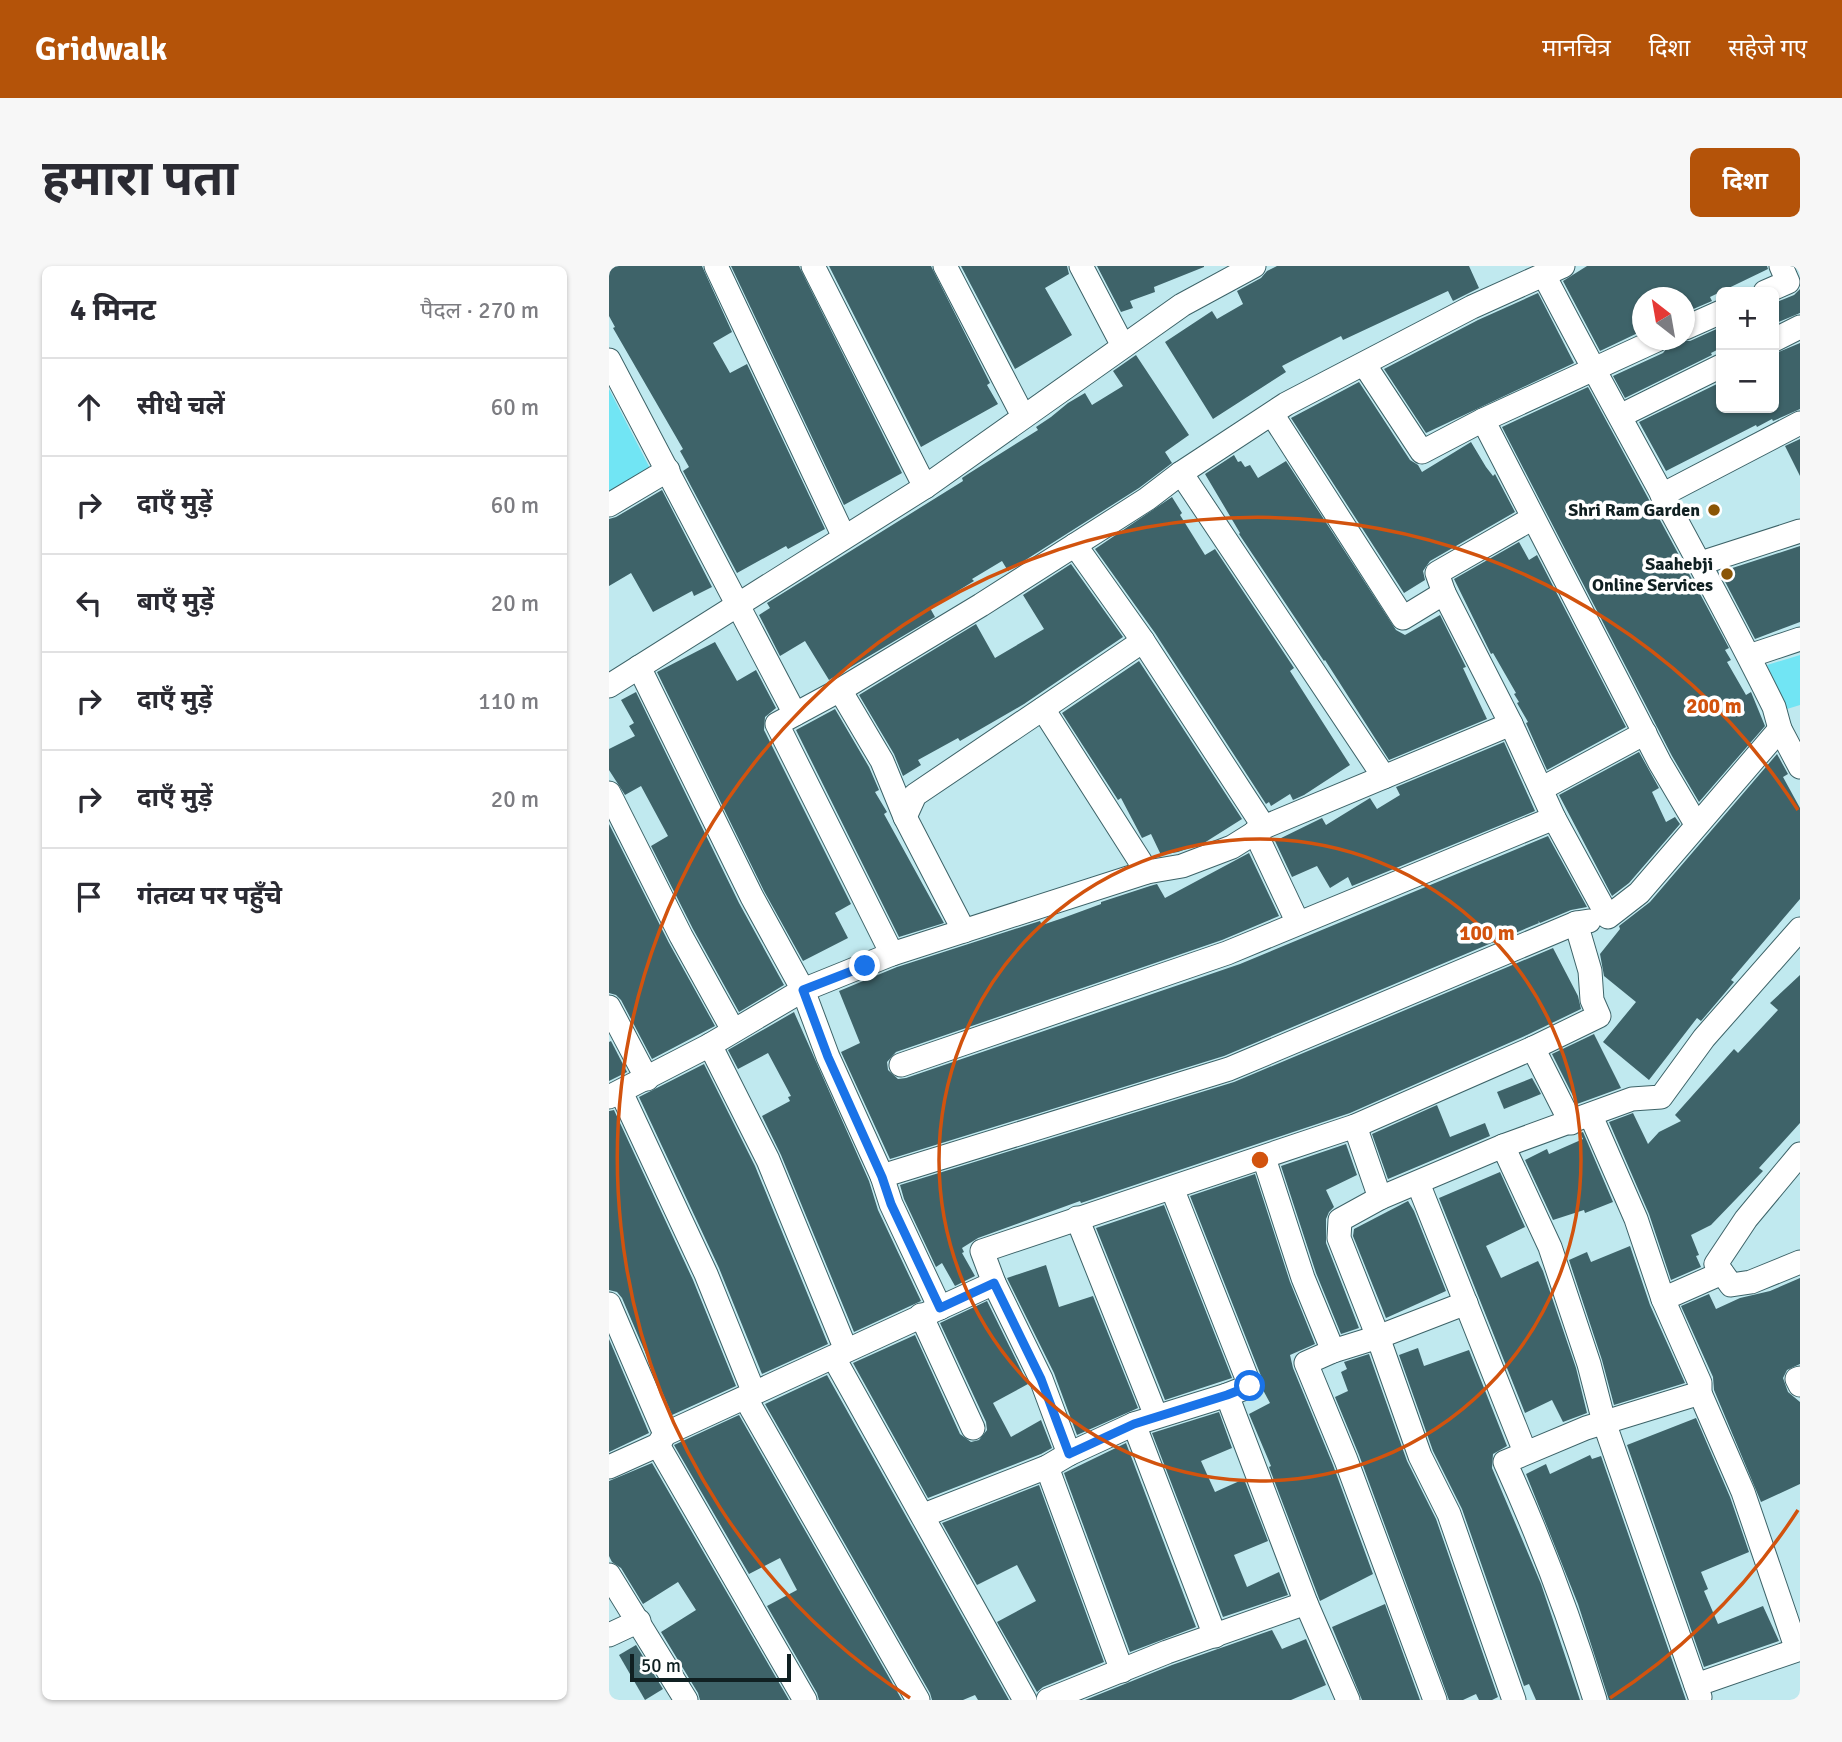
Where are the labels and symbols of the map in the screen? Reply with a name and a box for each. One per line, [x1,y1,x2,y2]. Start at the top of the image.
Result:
north arrow [1632,287,1695,350]
place label: Shri Ram Garden [1568,499,1700,521]
marker: Shri Ram Garden [1706,502,1722,518]
place label: Saahebji Online Services [1592,553,1713,596]
marker: Saahebji Online Services [1719,566,1735,582]
text: 200 m [1686,693,1742,719]
text: 100 m [1459,920,1515,946]
route end [849,950,880,981]
centre of rings [1248,1148,1272,1172]
route start [1234,1370,1265,1401]
scale bar [630,1651,791,1683]

